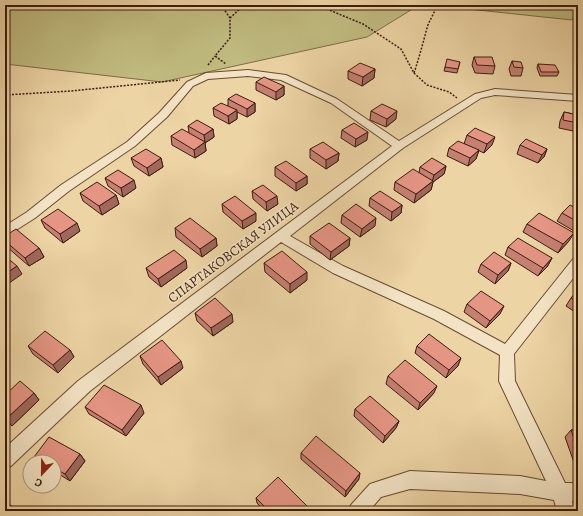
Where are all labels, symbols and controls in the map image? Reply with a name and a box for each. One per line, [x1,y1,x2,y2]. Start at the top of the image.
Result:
street label: СПАРТАКОВСКАЯ УЛИЦА [164,196,303,307]
north arrow [22,454,62,494]
text: С [32,475,44,491]

